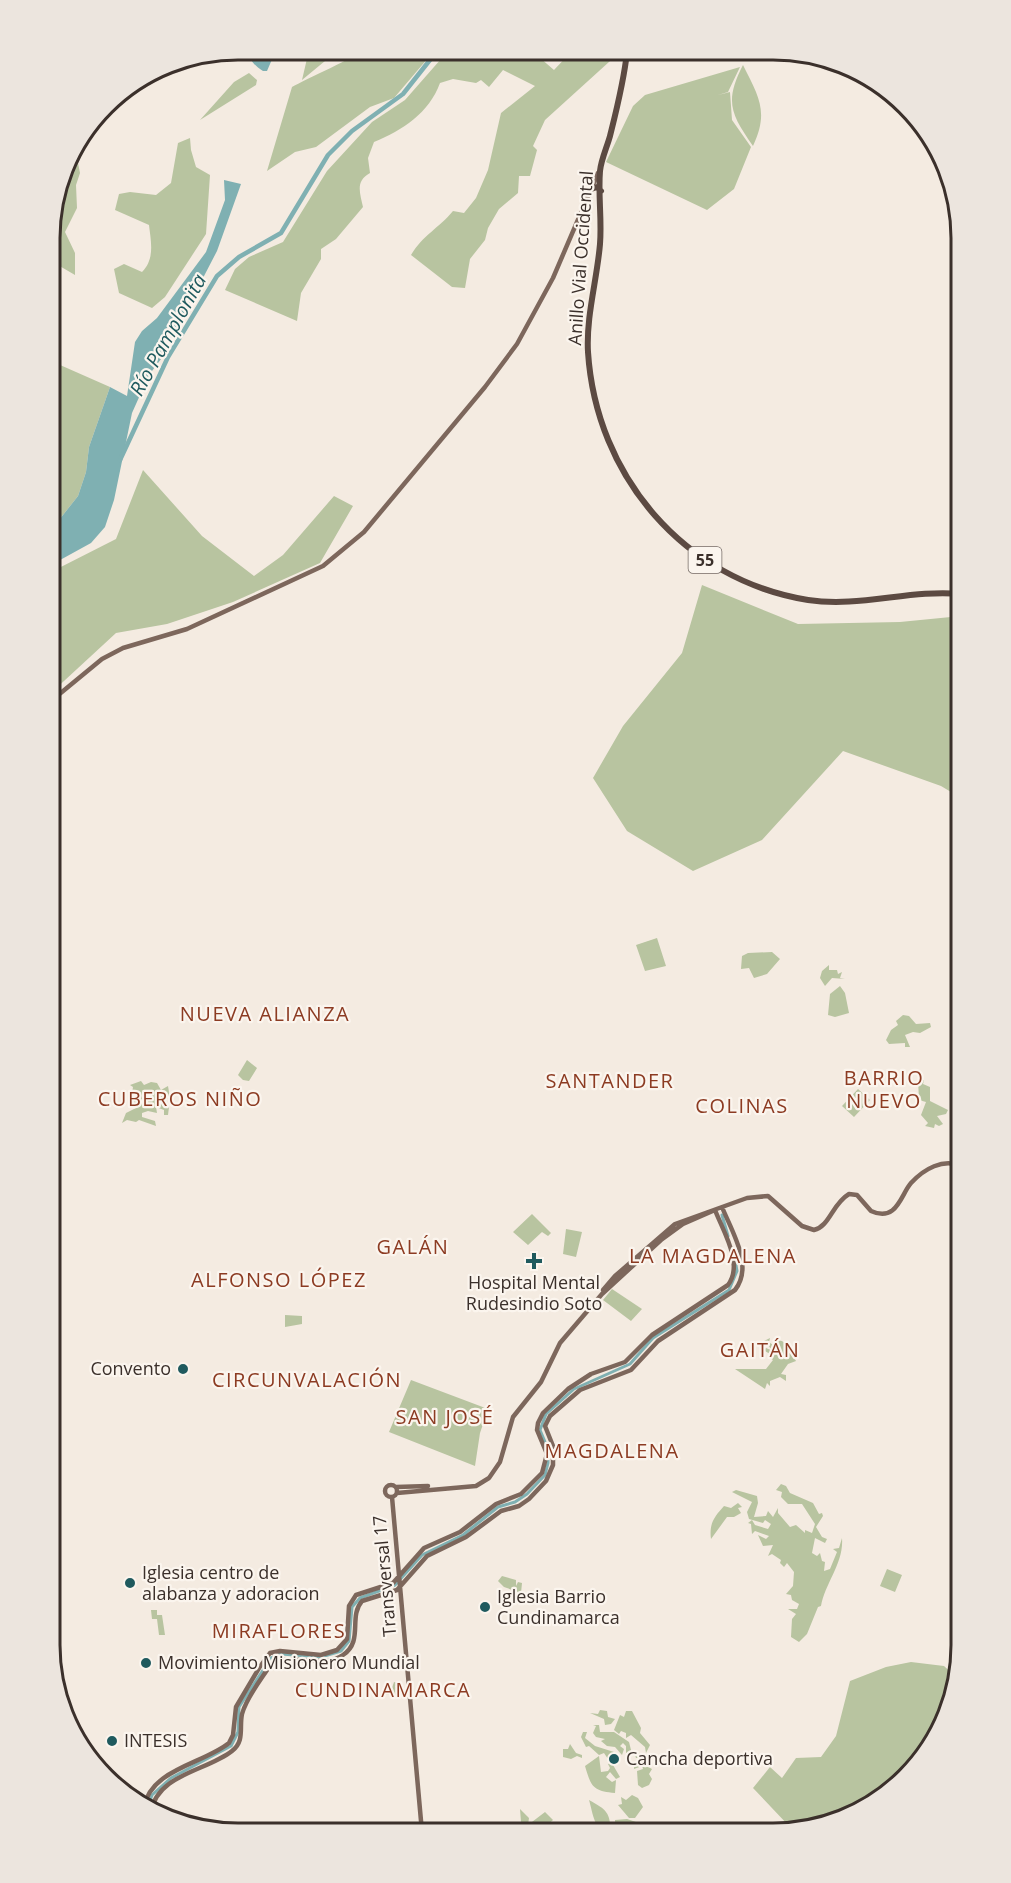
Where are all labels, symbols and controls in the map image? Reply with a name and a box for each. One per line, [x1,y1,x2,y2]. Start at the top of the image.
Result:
street label: Anillo Vial Occidental [562,170,598,346]
water label: Río Pamplonita [123,269,212,400]
road number: 55 [688,547,722,573]
district label: NUEVA ALIANZA [180,1000,350,1027]
district label: BARRIO NUEVO [844,1064,924,1114]
district label: SANTANDER [546,1067,674,1094]
district label: CUBEROS NIÑO [98,1085,262,1112]
district label: COLINAS [695,1092,789,1119]
district label: GALÁN [377,1233,449,1260]
district label: LA MAGDALENA [629,1242,797,1269]
marker: Hospital Mental Rudesindio Soto [525,1252,543,1270]
district label: ALFONSO LÓPEZ [191,1266,367,1293]
place label: Hospital Mental Rudesindio Soto [466,1270,602,1315]
district label: GAITÁN [720,1336,800,1363]
place label: Convento [90,1356,171,1380]
marker: Convento [176,1362,190,1376]
district label: CIRCUNVALACIÓN [212,1366,402,1393]
district label: SAN JOSÉ [396,1403,494,1430]
district label: MAGDALENA [544,1437,680,1464]
street label: Transversal 17 [367,1514,401,1638]
place label: Iglesia centro de alabanza y adoracion [142,1560,320,1605]
marker: Iglesia centro de alabanza y adoracion [123,1576,137,1590]
place label: Iglesia Barrio Cundinamarca [497,1584,620,1629]
marker: Iglesia Barrio Cundinamarca [478,1600,492,1614]
district label: MIRAFLORES [212,1617,346,1644]
place label: Movimiento Misionero Mundial [158,1650,420,1674]
marker: Movimiento Misionero Mundial [139,1656,153,1670]
district label: CUNDINAMARCA [295,1676,471,1703]
place label: INTESIS [124,1728,187,1752]
marker: INTESIS [105,1734,119,1748]
place label: Cancha deportiva [626,1746,773,1770]
marker: Cancha deportiva [607,1752,621,1766]

